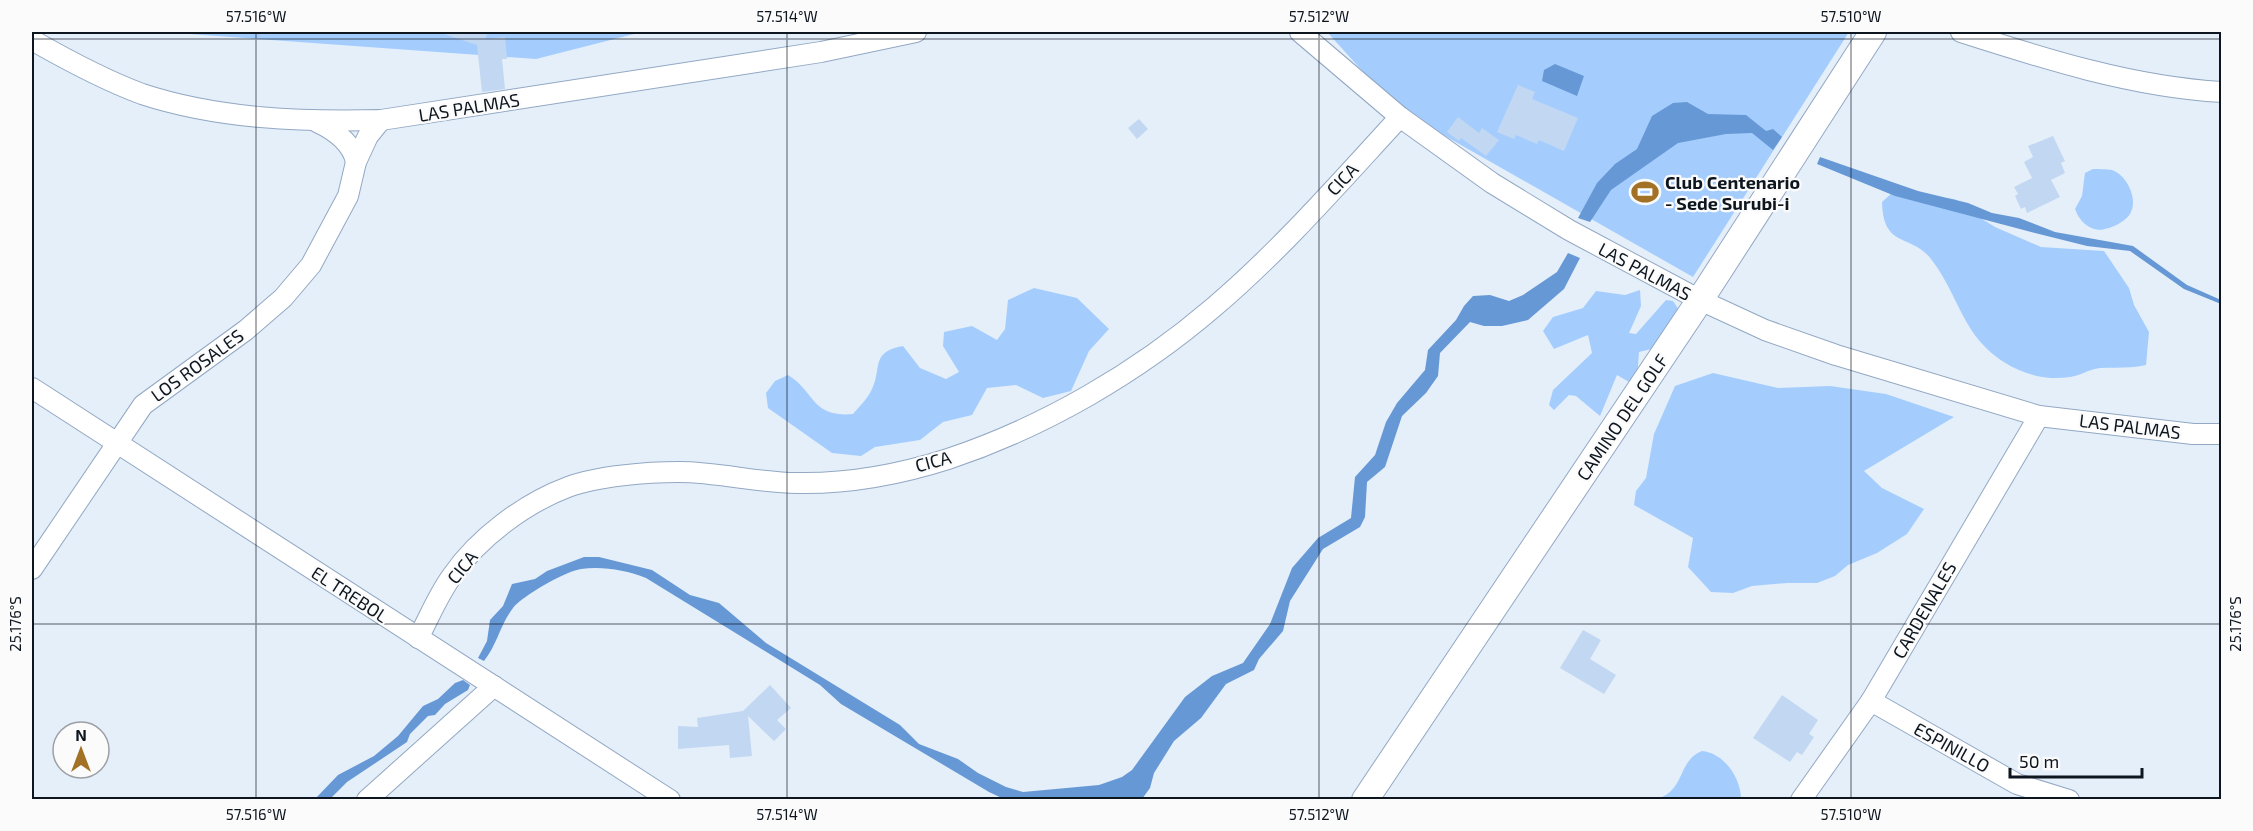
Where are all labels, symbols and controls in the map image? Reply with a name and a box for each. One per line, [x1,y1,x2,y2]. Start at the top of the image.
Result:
text: 57.516°W [226,7,286,25]
text: 57.514°W [756,7,818,25]
text: 57.512°W [1289,7,1349,25]
text: 57.510°W [1820,7,1882,25]
street label: LAS PALMAS [417,88,521,126]
street label: CICA [1322,158,1363,200]
place label: Club Centenario - Sede Surubi-i [1665,171,1800,214]
sports icon: Club Centenario - Sede Surubi-i [1630,177,1660,207]
street label: LAS PALMAS [1595,237,1695,305]
street label: LOS ROSALES [146,324,248,406]
street label: CAMINO DEL GOLF [1572,349,1673,484]
street label: LAS PALMAS [2078,409,2182,443]
street label: CICA [913,445,954,476]
street label: CICA [442,545,483,588]
street label: CARDENALES [1887,558,1961,662]
street label: EL TREBOL [308,561,392,627]
text: 25.176°S [6,596,24,652]
text: 25.176°S [2226,596,2244,652]
street label: ESPINILLO [1910,717,1994,777]
north arrow [51,720,111,780]
text: N [75,725,87,744]
scale bar [2010,741,2142,779]
text: 50 m [2019,750,2059,772]
text: 57.516°W [226,805,286,823]
text: 57.514°W [756,805,818,823]
text: 57.512°W [1289,805,1349,823]
text: 57.510°W [1820,805,1882,823]

